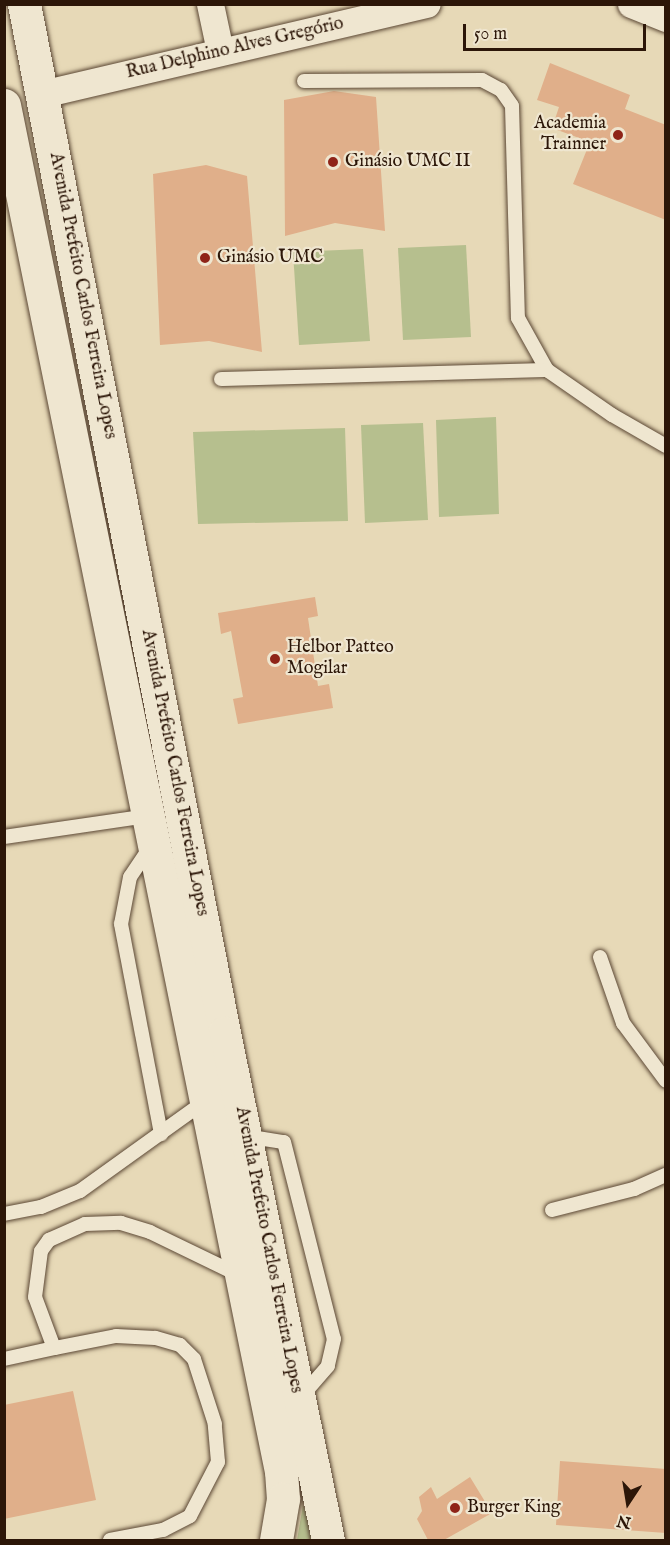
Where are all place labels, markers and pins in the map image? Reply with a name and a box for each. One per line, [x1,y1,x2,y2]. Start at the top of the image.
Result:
place label: Academia Trainner [534,114,606,156]
marker: Academia Trainner [611,128,625,142]
place label: Ginásio UMC II [345,151,470,173]
marker: Ginásio UMC II [326,155,340,169]
place label: Ginásio UMC [217,247,323,269]
marker: Ginásio UMC [198,251,212,265]
place label: Helbor Patteo Mogilar [287,638,394,680]
marker: Helbor Patteo Mogilar [268,652,282,666]
place label: Burger King [467,1497,561,1519]
marker: Burger King [448,1501,462,1515]

